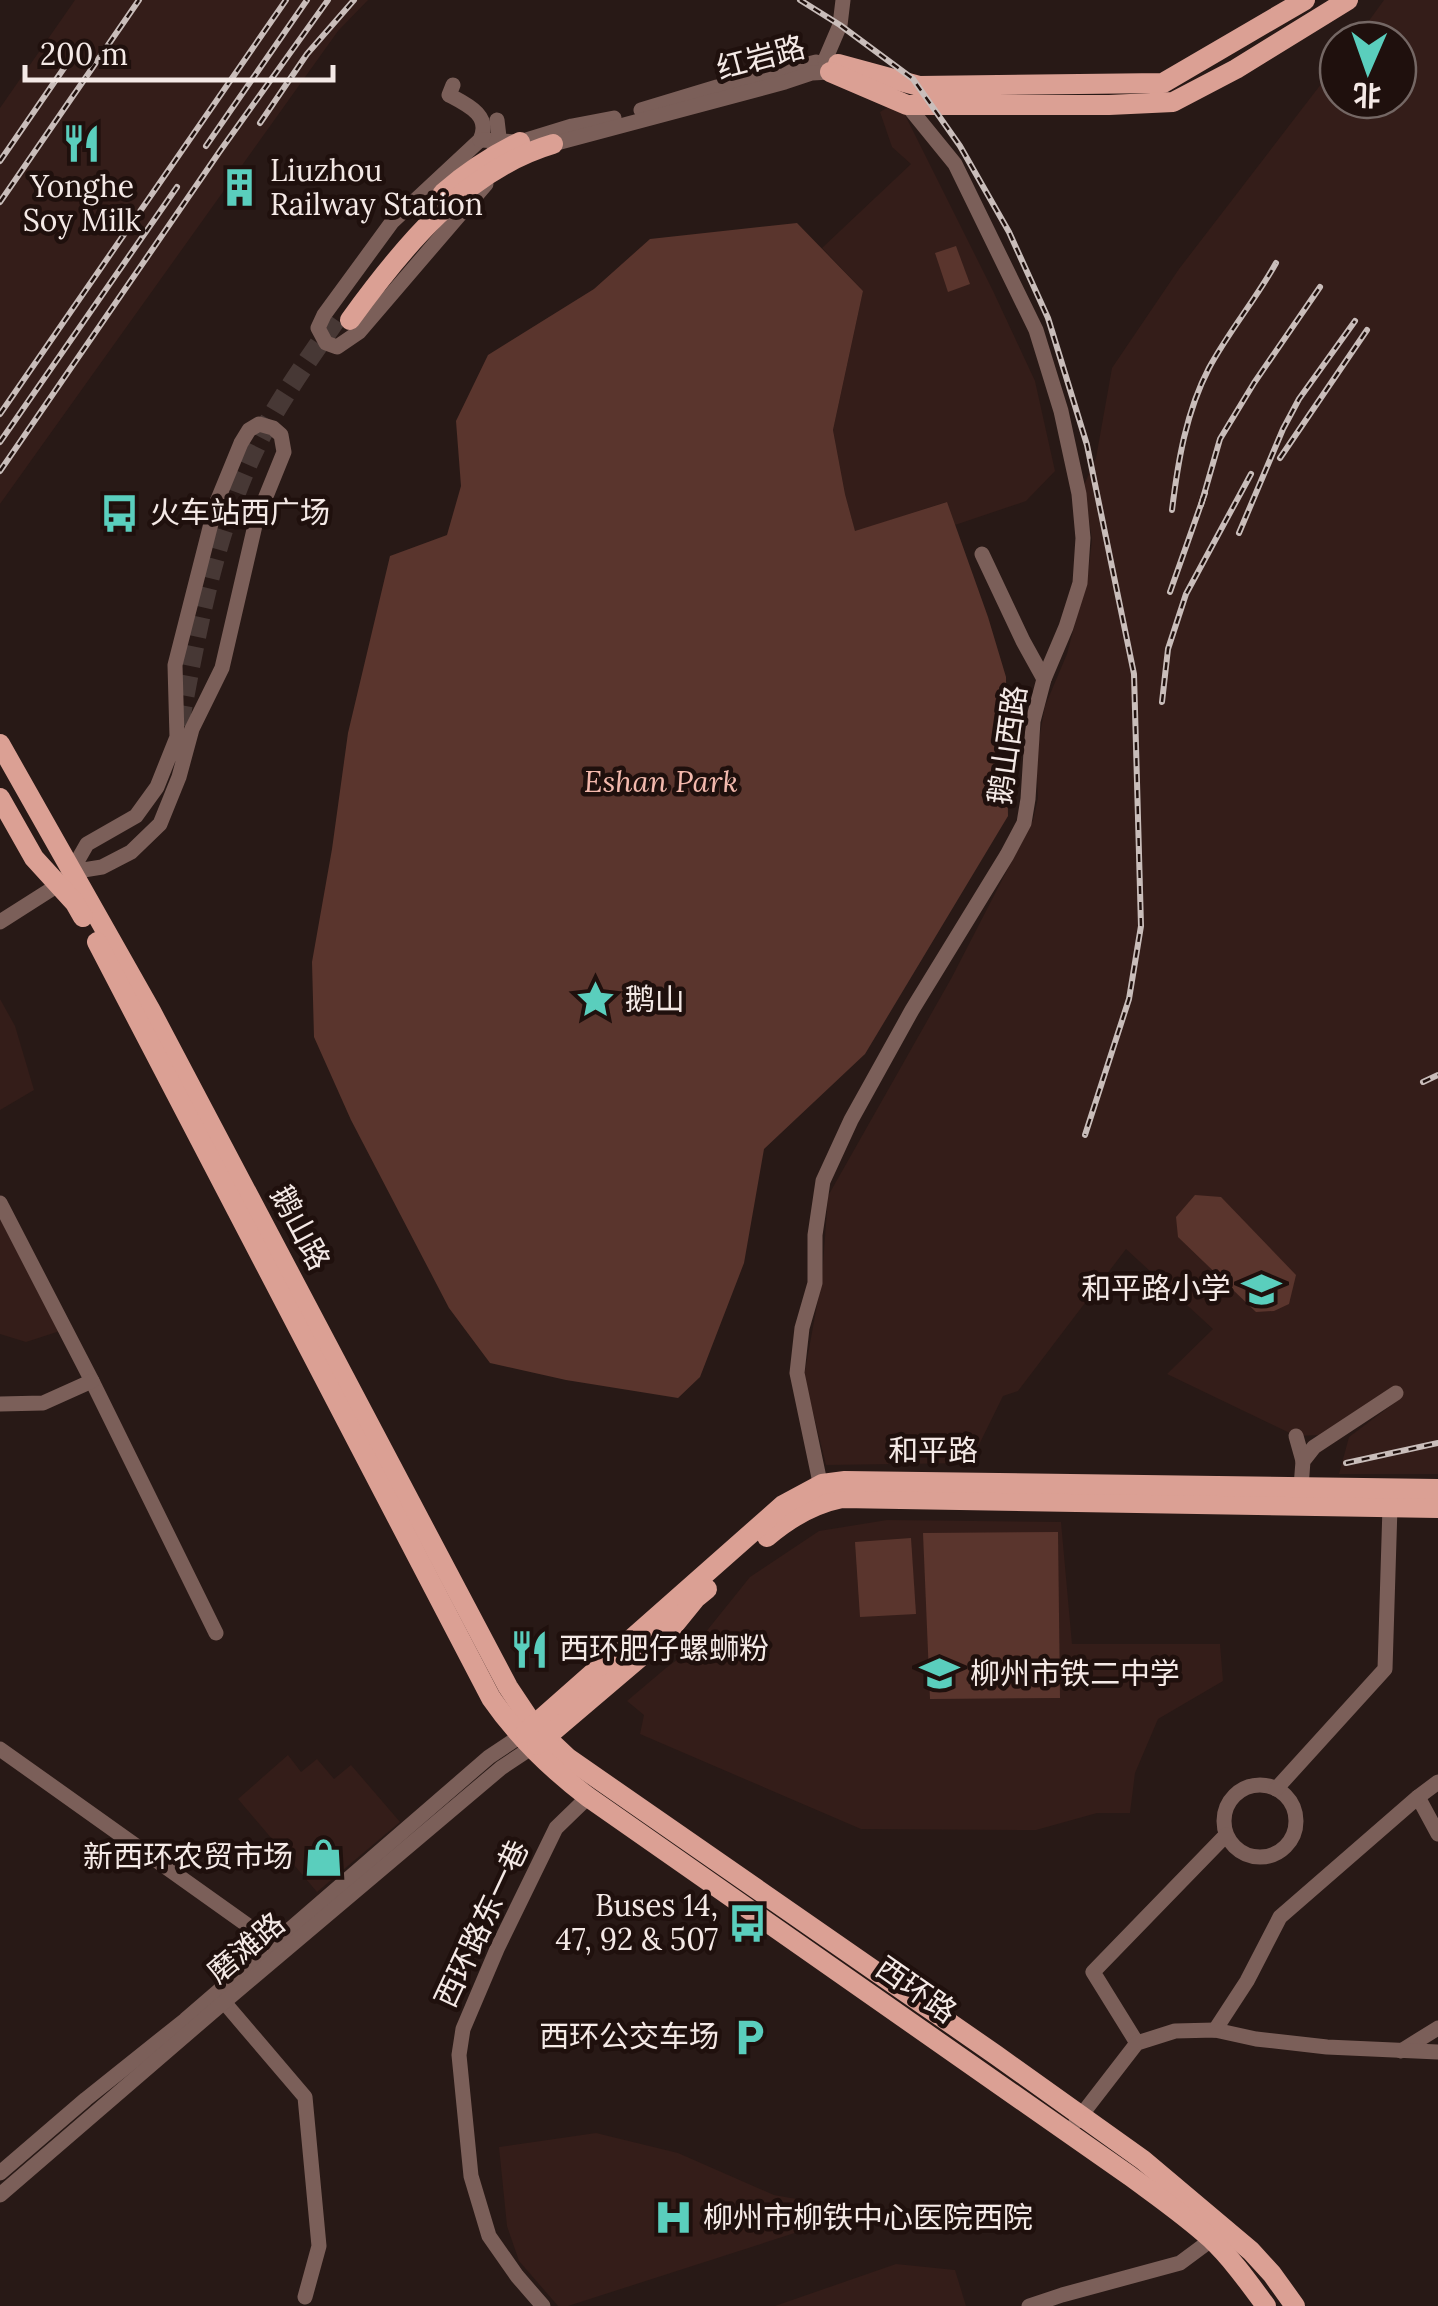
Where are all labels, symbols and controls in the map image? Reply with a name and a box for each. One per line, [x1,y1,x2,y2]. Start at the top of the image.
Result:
scale bar [25,20,332,82]
north arrow [1318,20,1418,120]
street label: 红岩路 [712,27,809,87]
text: 200 m [40,35,128,73]
text: 北 [1353,77,1382,113]
restaurant icon: Yonghe Soy Milk [61,122,103,164]
place label: Liuzhou Railway Station [270,151,483,224]
place label: Yonghe Soy Milk [23,167,141,240]
building icon: Liuzhou Railway Station [219,167,261,209]
bus stop icon: 火车站西广场 [99,492,141,534]
place label: 火车站西广场 [150,493,330,531]
street label: 鹅山西路 [980,683,1034,807]
park label: Eshan Park [584,762,738,800]
place icon: 鹅山 [574,979,616,1021]
place label: 鹅山 [625,980,685,1018]
street label: 鹅山路 [263,1179,339,1276]
school or university icon: 和平路小学 [1240,1268,1282,1310]
place label: 和平路小学 [1081,1269,1231,1307]
street label: 和平路 [888,1431,978,1469]
restaurant icon: 西环肥仔螺蛳粉 [508,1628,550,1670]
place label: 西环肥仔螺蛳粉 [559,1629,769,1667]
school or university icon: 柳州市铁二中学 [919,1653,961,1695]
place label: 柳州市铁二中学 [970,1654,1180,1692]
street label: 西环路东一巷 [426,1834,536,2013]
shop icon: 新西环农贸市场 [302,1836,344,1878]
place label: 新西环农贸市场 [83,1837,293,1875]
place label: Buses 14, 47, 92 & 507 [556,1886,718,1958]
bus stop icon: Buses 14, 47, 92 & 507 [727,1902,769,1944]
street label: 磨滩路 [199,1904,292,1991]
street label: 西环路 [869,1948,964,2031]
parking icon: 西环公交车场 [728,2016,770,2058]
place label: 西环公交车场 [539,2017,719,2055]
hospital icon: 柳州市柳铁中心医院西院 [652,2197,694,2239]
place label: 柳州市柳铁中心医院西院 [703,2198,1033,2236]

